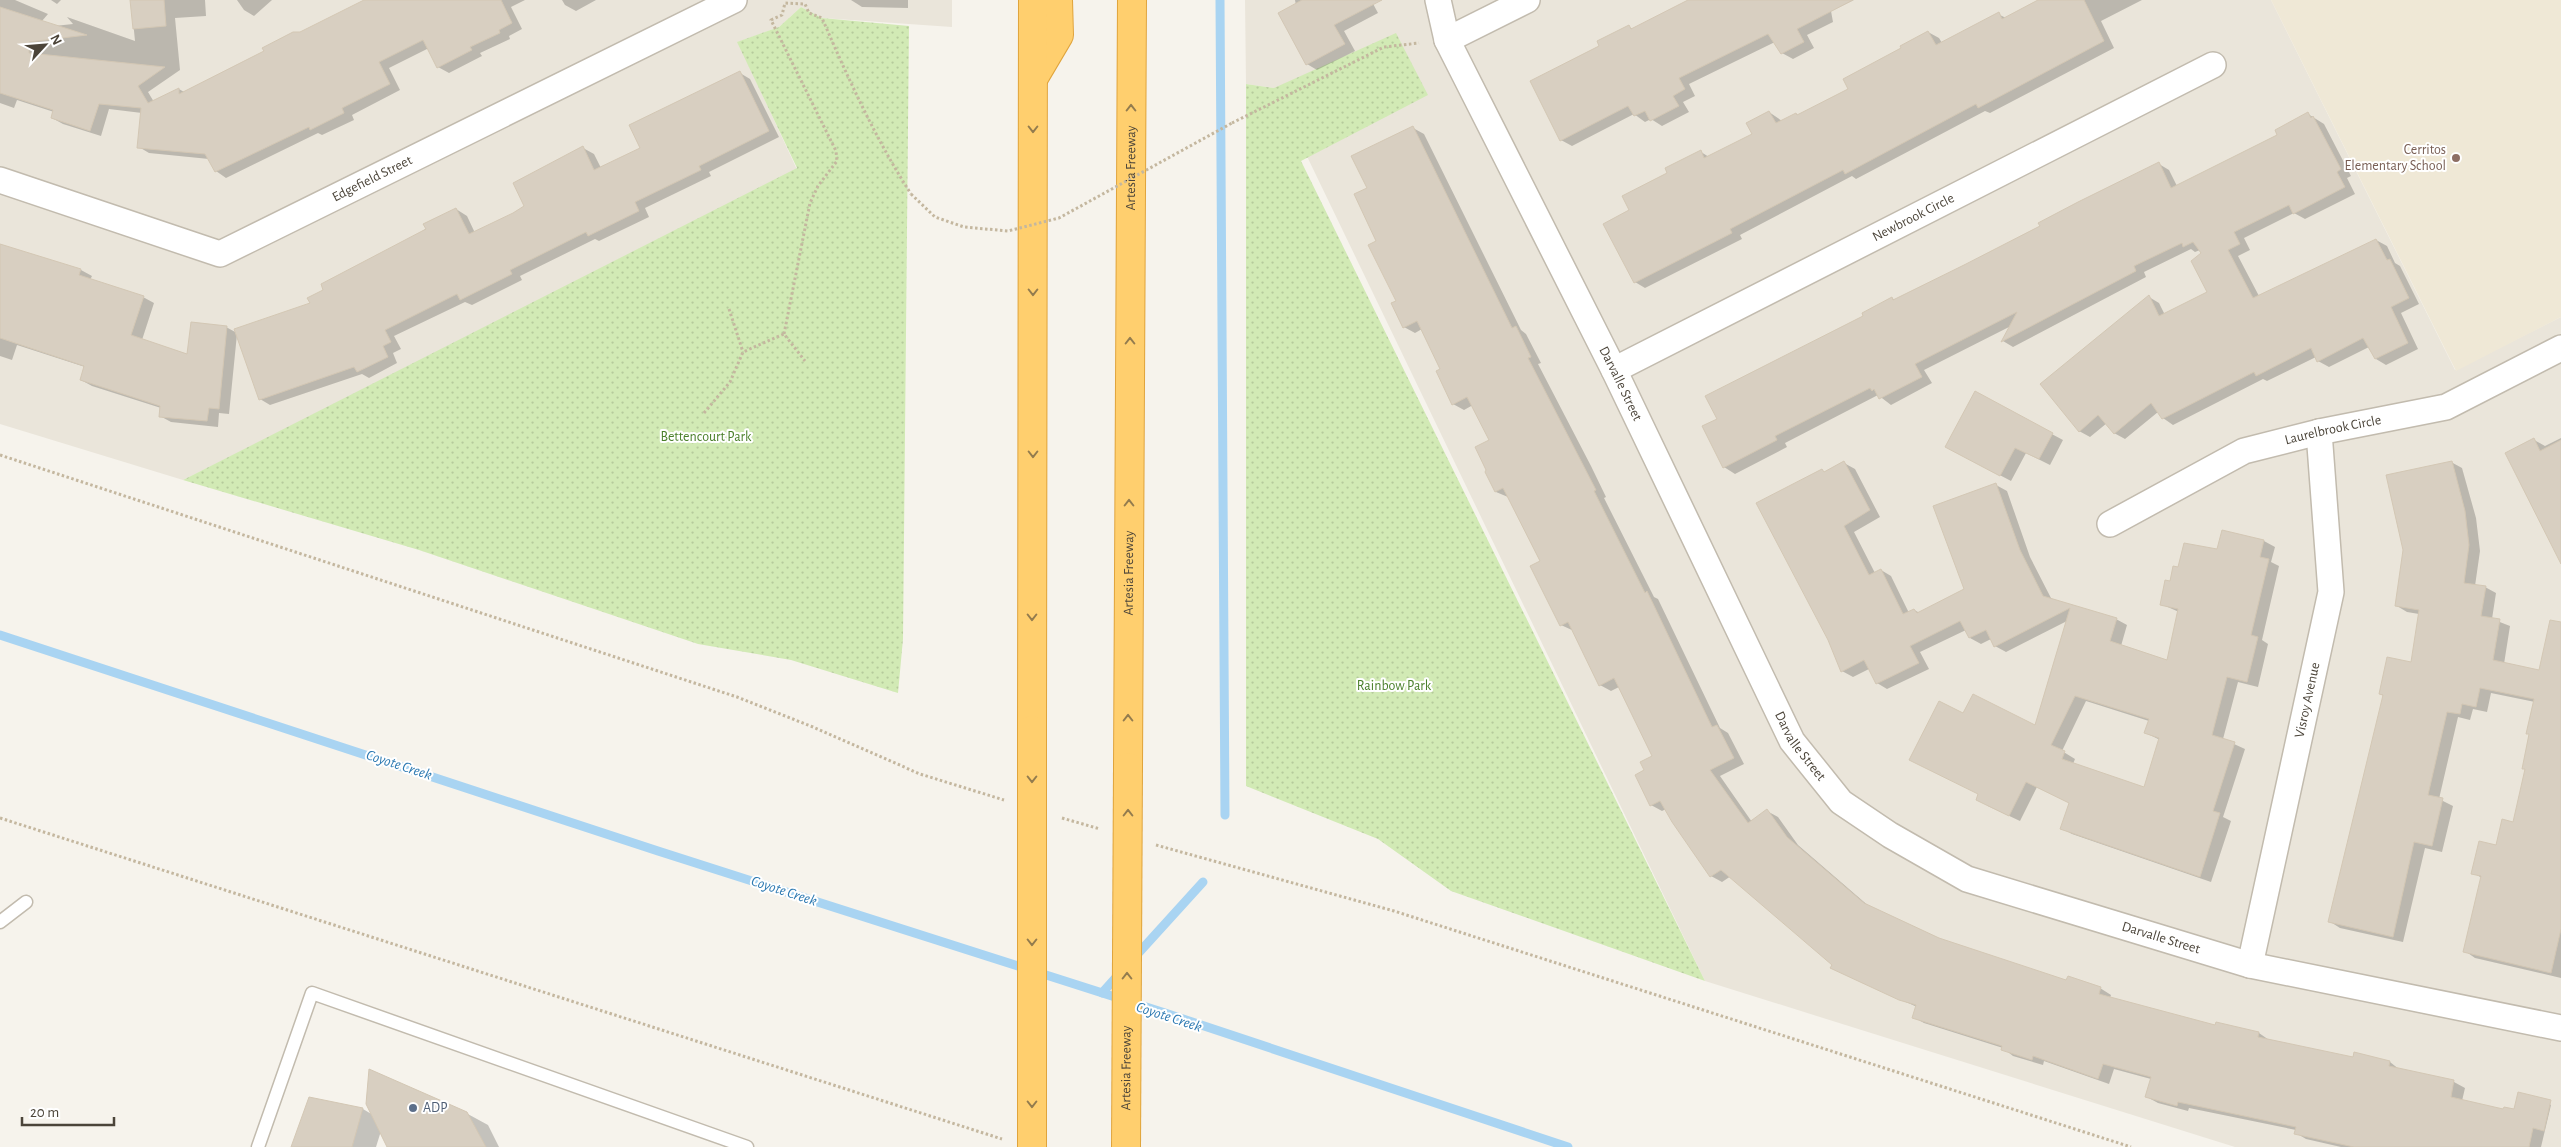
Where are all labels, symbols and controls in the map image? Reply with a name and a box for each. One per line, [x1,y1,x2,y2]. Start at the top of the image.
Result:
north arrow [20,20,70,70]
text: N [47,32,64,47]
one-way arrow [1126,104,1136,112]
street label: Artesia Freeway [1124,125,1138,211]
one-way arrow [1028,126,1038,134]
place label: Cerritos Elementary School [2345,143,2446,173]
marker: Cerritos Elementary School [2450,152,2462,164]
street label: Edgefield Street [330,153,415,204]
street label: Newbrook Circle [1870,191,1957,244]
one-way arrow [1028,288,1038,296]
one-way arrow [1125,336,1135,344]
street label: Darvalle Street [1596,344,1645,424]
street label: Laurelbrook Circle [2283,413,2382,447]
park label: Bettencourt Park [661,430,752,444]
one-way arrow [1028,451,1038,459]
one-way arrow [1124,499,1134,506]
street label: Artesia Freeway [1122,530,1136,616]
one-way arrow [1027,614,1037,621]
street label: Visroy Avenue [2293,661,2323,739]
park label: Rainbow Park [1357,679,1432,693]
street label: Darvalle Street [1772,709,1829,784]
one-way arrow [1123,714,1133,722]
water label: Coyote Creek [364,747,434,783]
one-way arrow [1027,776,1037,783]
one-way arrow [1123,809,1133,817]
water label: Coyote Creek [749,873,819,909]
street label: Darvalle Street [2120,919,2202,957]
one-way arrow [1027,938,1037,946]
one-way arrow [1122,972,1132,980]
water label: Coyote Creek [1134,999,1204,1035]
street label: Artesia Freeway [1119,1025,1134,1111]
scale bar [22,1094,115,1126]
one-way arrow [1027,1100,1037,1108]
place label: ADP [423,1101,447,1115]
marker: ADP [407,1102,419,1114]
text: 20 m [30,1105,59,1120]

